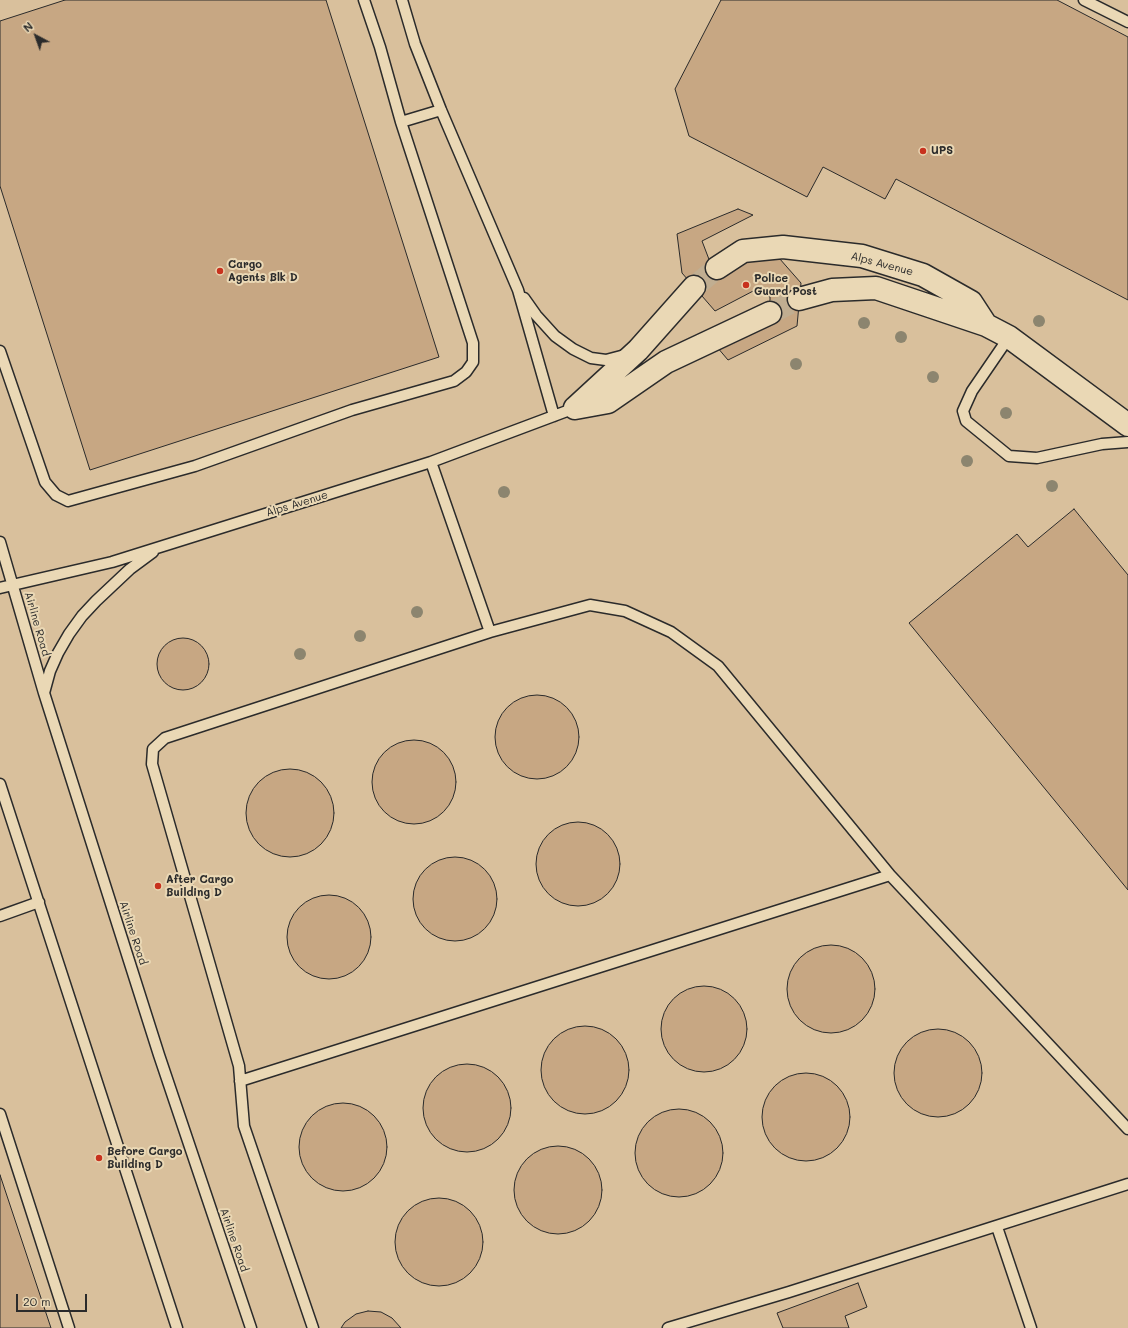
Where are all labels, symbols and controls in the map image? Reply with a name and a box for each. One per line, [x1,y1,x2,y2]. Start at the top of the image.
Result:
north arrow [16,16,56,56]
text: N [20,18,36,35]
place label: UPS [931,144,953,158]
marker: UPS [918,146,928,156]
street label: Alps Avenue [849,249,915,279]
place label: Cargo Agents Blk D [228,258,298,284]
marker: Cargo Agents Blk D [215,266,225,276]
place label: Police Guard Post [754,272,817,298]
marker: Police Guard Post [741,280,751,290]
street label: Alps Avenue [264,488,330,520]
street label: Airline Road [21,590,53,658]
place label: After Cargo Building D [166,873,233,899]
marker: After Cargo Building D [153,881,163,891]
street label: Airline Road [116,899,150,967]
place label: Before Cargo Building D [107,1145,182,1171]
marker: Before Cargo Building D [94,1153,104,1163]
street label: Airline Road [217,1206,251,1274]
scale bar [18,1286,89,1312]
text: 20 m [23,1293,51,1309]

